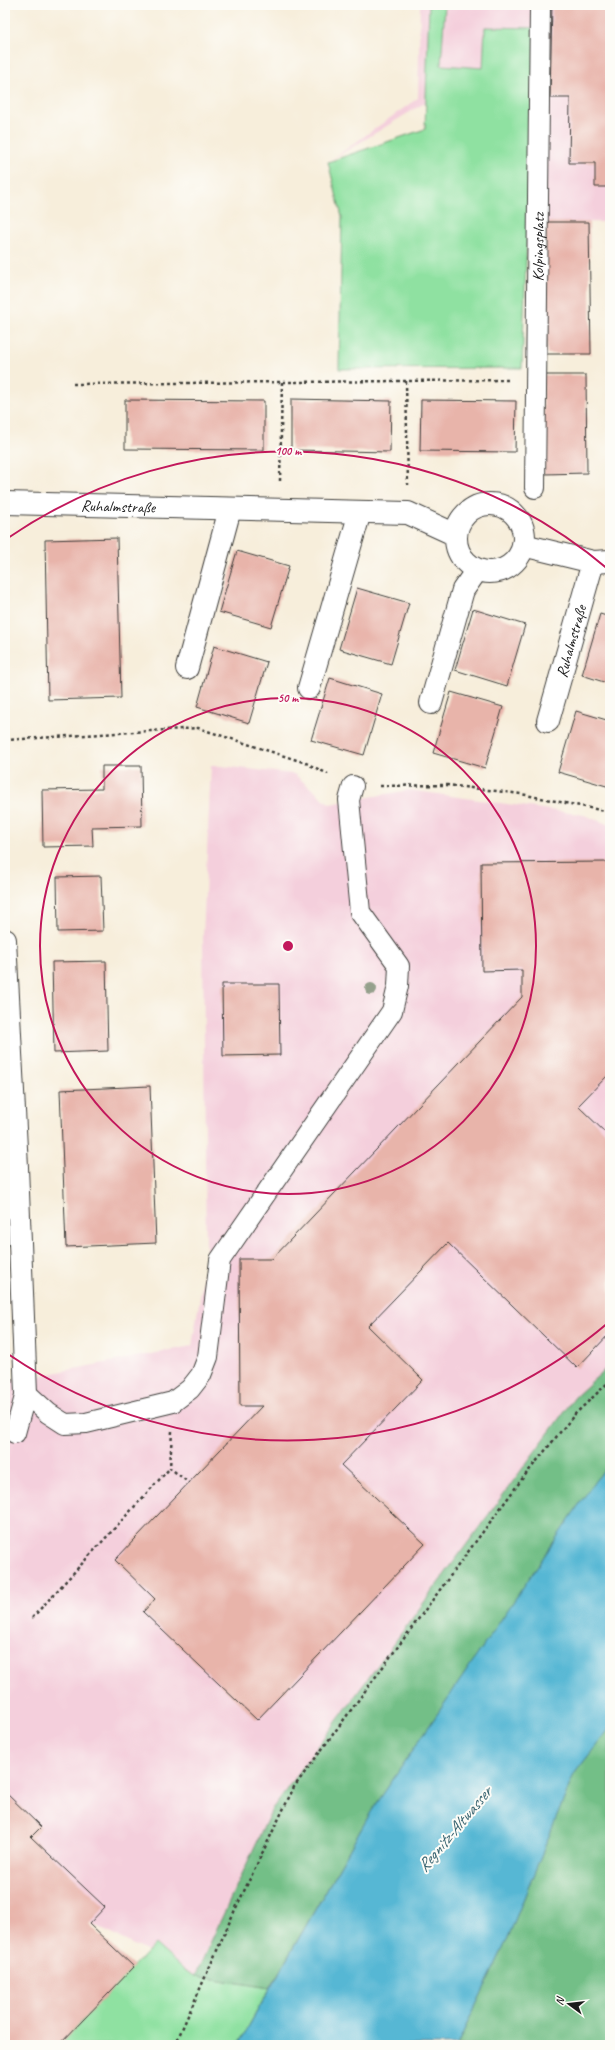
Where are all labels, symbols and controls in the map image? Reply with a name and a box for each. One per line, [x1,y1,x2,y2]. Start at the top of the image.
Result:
street label: Kolpingsplatz [528,212,549,281]
text: 100 m [275,443,302,459]
street label: Ruhalmstraße [81,496,157,518]
street label: Ruhalmstraße [552,601,592,680]
text: 50 m [278,690,299,706]
centre of rings [281,939,295,953]
water label: Regnitz-Altwasser [413,1780,498,1876]
north arrow [549,1984,589,2024]
text: N [552,1994,568,2007]

